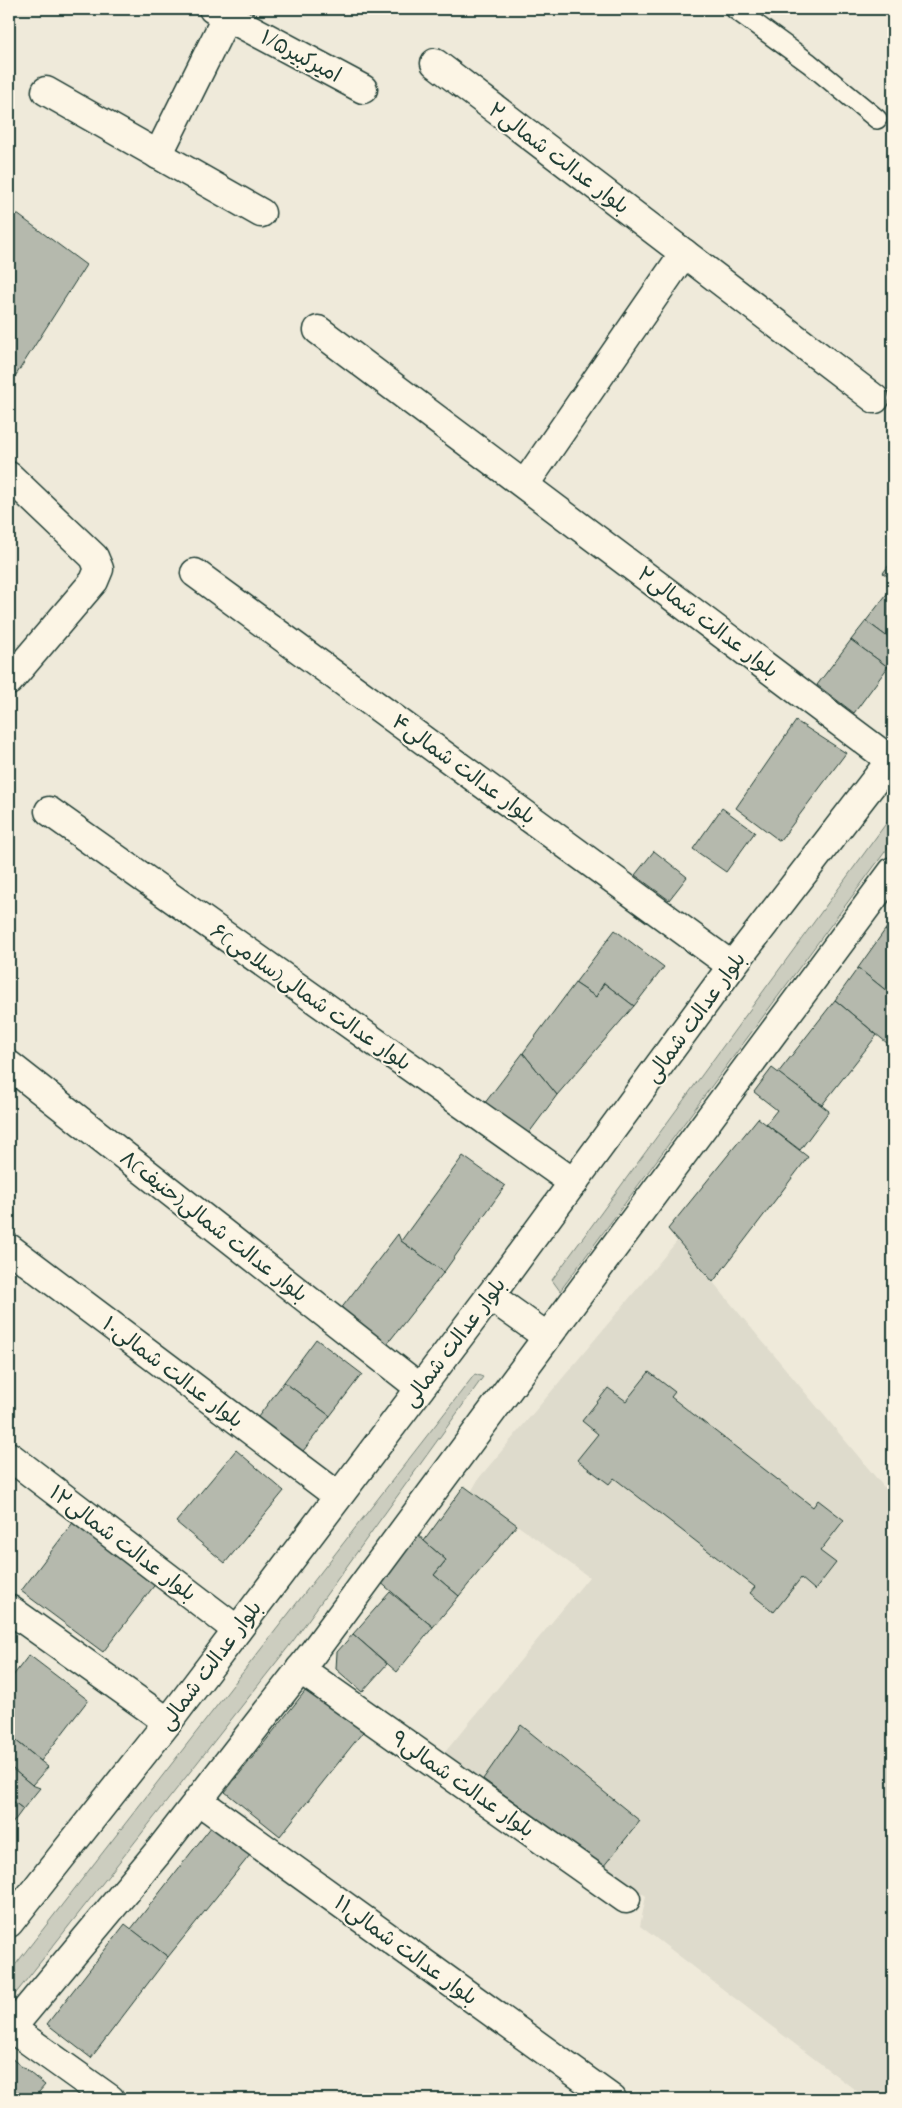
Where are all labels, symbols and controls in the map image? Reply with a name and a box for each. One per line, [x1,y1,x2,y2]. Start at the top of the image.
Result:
street label: امیرکبیر۱/۵ [254,24,346,92]
street label: بلوار عدالت شمالی۲ [481,97,635,223]
street label: بلوار عدالت شمالی۲ [630,561,784,687]
street label: بلوار عدالت شمالی۴ [385,708,541,833]
street label: ۶بلوار عدالت شمالی(سلامی) [203,918,416,1080]
street label: بلوار عدالت شمالی [639,946,754,1090]
street label: ۸بلوار عدالت شمالی(حنیف) [112,1145,313,1311]
street label: بلوار عدالت شمالی [397,1272,514,1414]
street label: بلوار عدالت شمالی۱۰ [95,1310,249,1437]
street label: بلوار عدالت شمالی۱۲ [42,1479,202,1610]
street label: بلوار عدالت شمالی [153,1595,270,1737]
street label: بلوار عدالت شمالی۹ [384,1725,540,1846]
street label: بلوار عدالت شمالی۱۱ [327,1889,483,2014]

